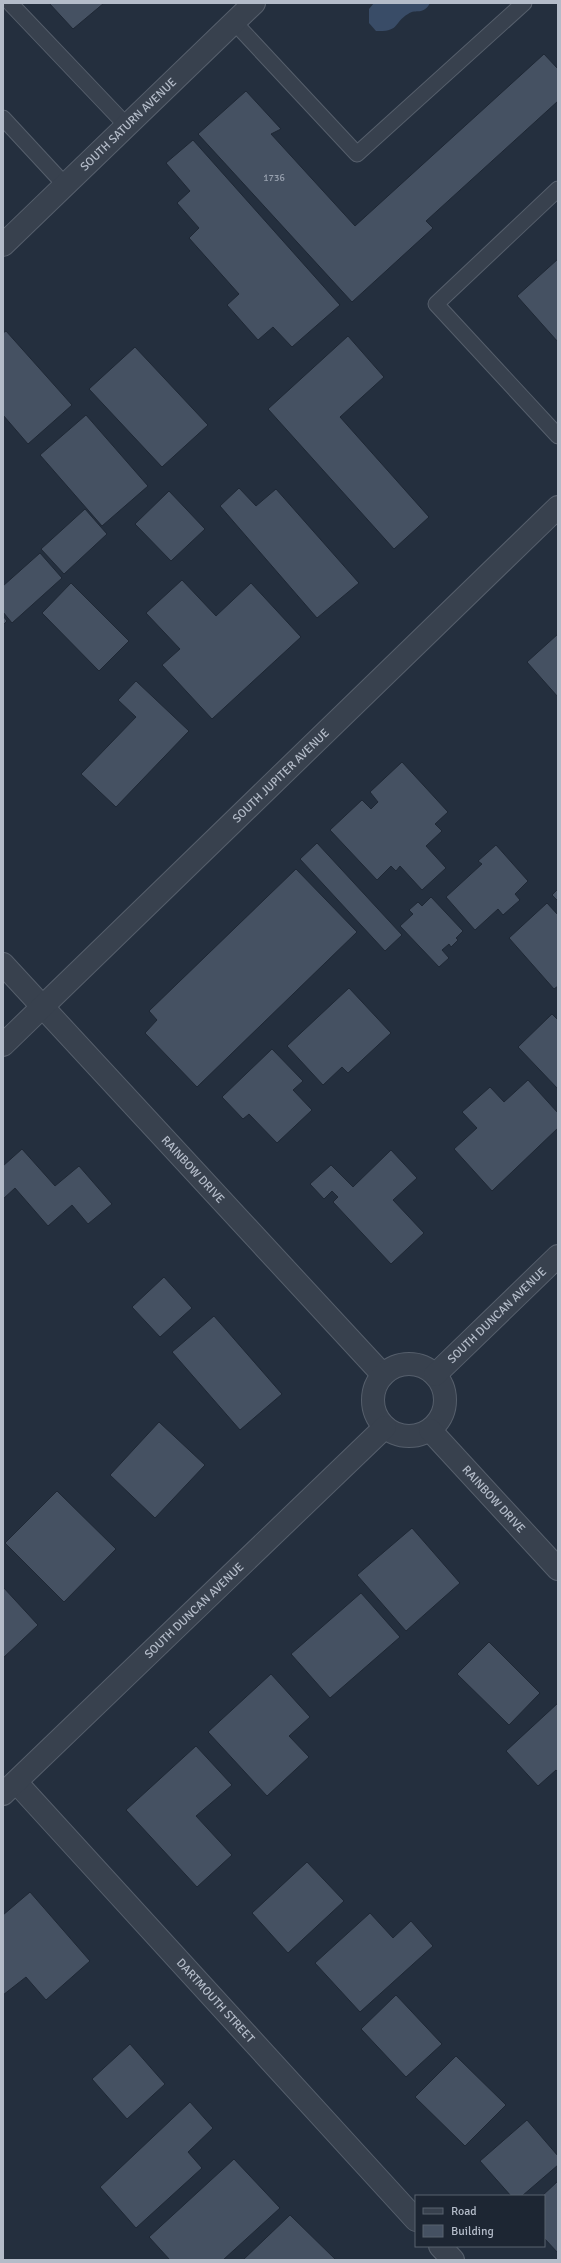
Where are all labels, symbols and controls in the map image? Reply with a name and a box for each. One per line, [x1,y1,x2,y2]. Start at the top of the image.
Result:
street label: SOUTH SATURN AVENUE [77,74,180,174]
house number: 1736 [263,172,285,184]
street label: SOUTH JUPITER AVENUE [229,725,333,826]
street label: RAINBOW DRIVE [158,1133,228,1207]
street label: SOUTH DUNCAN AVENUE [444,1264,550,1366]
street label: RAINBOW DRIVE [459,1462,529,1536]
street label: SOUTH DUNCAN AVENUE [141,1559,247,1662]
street label: DARTMOUTH STREET [173,1955,258,2046]
legend [415,2195,545,2247]
text: Road [451,2204,477,2219]
text: Building [451,2224,494,2239]

